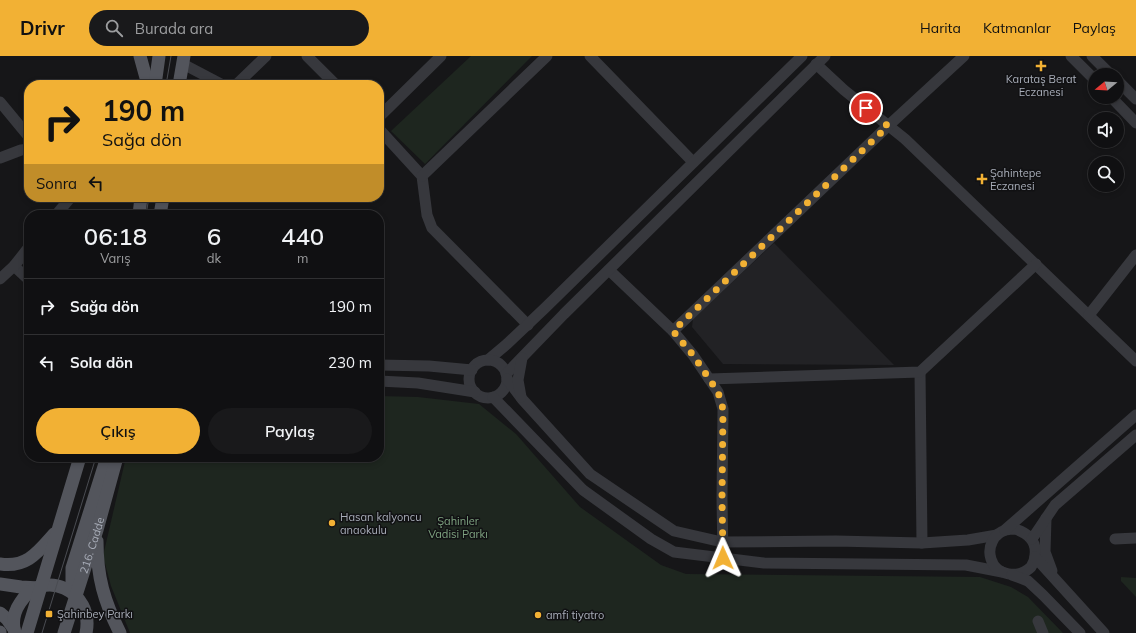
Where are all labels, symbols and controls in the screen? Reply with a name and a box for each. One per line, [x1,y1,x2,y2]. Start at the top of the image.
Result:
search box [89,10,369,46]
text: Drivr [20,16,65,40]
icon: search [103,17,125,39]
text: Burada ara [135,19,213,38]
text: Harita [920,19,961,37]
text: Katmanlar [983,19,1051,37]
text: Paylaş [1073,19,1116,37]
marker: Karataş Berat Eczanesi [1036,61,1046,71]
north arrow [1088,68,1124,104]
map controls [1088,68,1124,192]
place label: Karataş Berat Eczanesi [1006,72,1077,99]
pin [849,91,883,125]
text: 190 m [102,93,185,128]
icon: right [36,96,88,148]
icon: arrive [855,97,877,119]
button: sound [1088,112,1124,148]
text: Sağa dön [102,128,182,151]
button: search [1088,156,1124,192]
place label: Şahintepe Eczanesi [990,166,1041,193]
icon: left [85,172,107,194]
text: Sonra [36,174,77,193]
marker: Şahintepe Eczanesi [977,174,987,184]
text: 06:18 [84,221,147,251]
text: 6 [207,221,221,251]
text: 440 [281,221,324,251]
text: Varış [100,250,131,266]
text: dk [207,250,221,266]
text: m [297,250,308,266]
icon: right [36,296,58,318]
text: Sağa dön [70,297,139,316]
text: 190 m [328,297,372,316]
icon: left [36,352,58,374]
text: Sola dön [70,353,133,372]
text: 230 m [328,353,372,372]
button: Çıkış [36,408,200,454]
button: Paylaş [208,408,372,454]
place label: Hasan kalyoncu anaokulu [340,510,422,537]
park label: Şahinler Vadisi Parkı [428,514,488,541]
street label: 216. Cadde [76,516,107,575]
marker: Hasan kalyoncu anaokulu [327,518,337,528]
position arrow [702,537,744,579]
place label: Şahinbey Parkı [57,607,133,621]
place label: amfi tiyatro [546,608,604,622]
marker: Şahinbey Parkı [44,609,54,619]
marker: amfi tiyatro [533,610,543,620]

